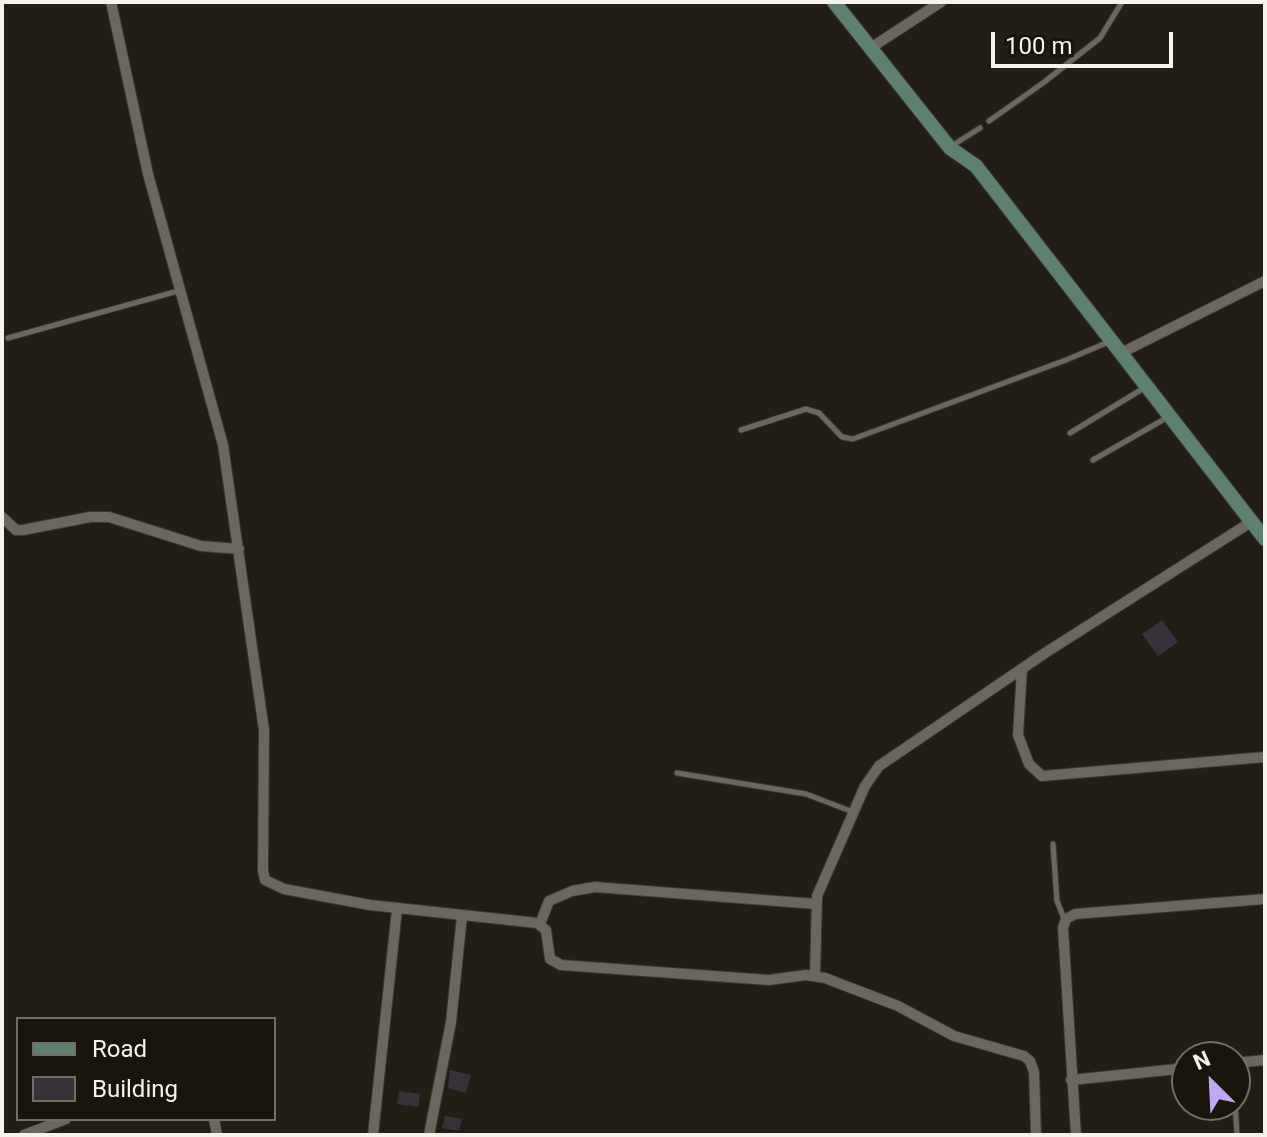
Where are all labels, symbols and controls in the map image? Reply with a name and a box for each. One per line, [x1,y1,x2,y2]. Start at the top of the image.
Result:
scale bar [995,16,1177,66]
text: 100 m [1005,32,1072,60]
legend [16,1017,276,1121]
text: Road [92,1035,147,1063]
north arrow [1171,1041,1251,1121]
text: N [1190,1046,1214,1075]
text: Building [92,1075,178,1103]

